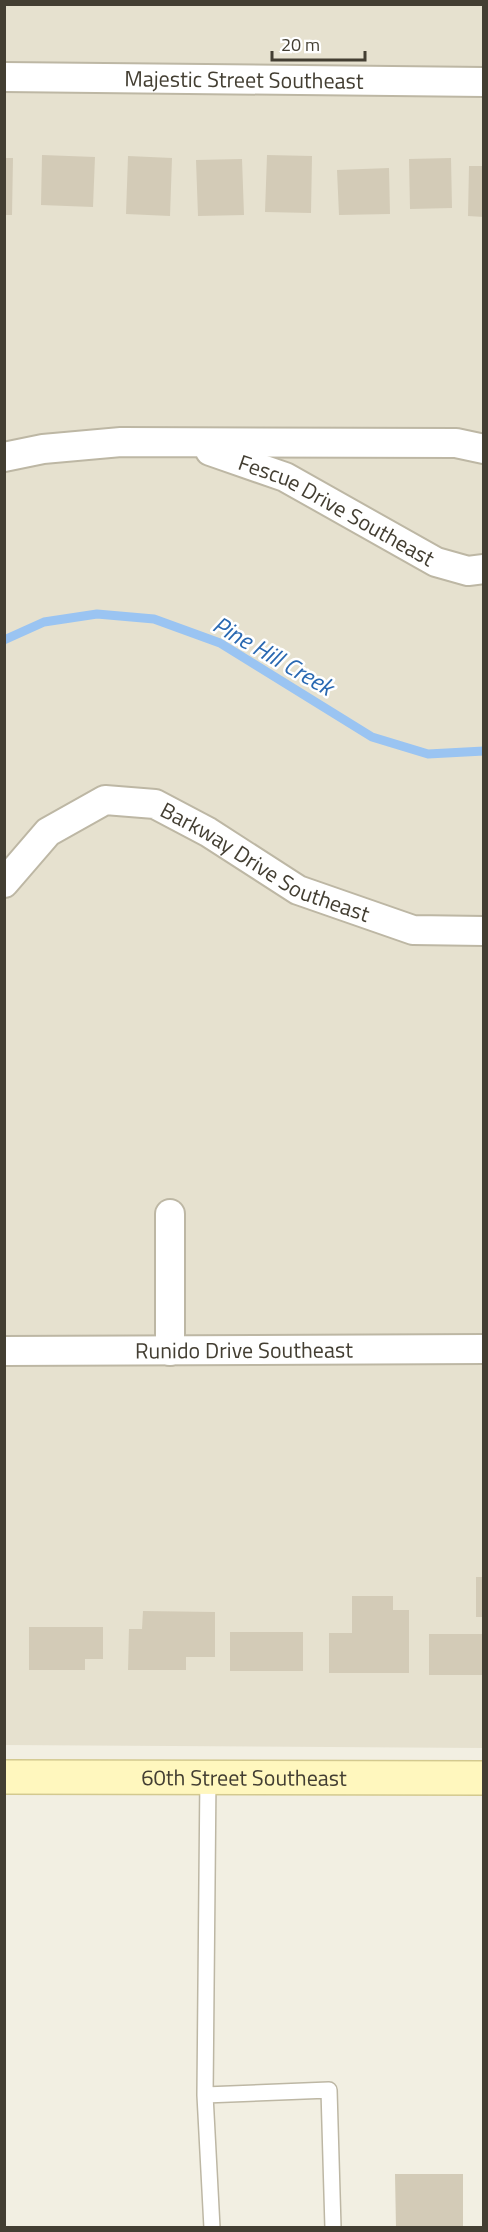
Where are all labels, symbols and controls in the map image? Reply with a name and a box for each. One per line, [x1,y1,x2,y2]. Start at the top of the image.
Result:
scale bar [272,24,365,62]
text: 20 m [281,31,320,58]
street label: Majestic Street Southeast [124,61,364,98]
street label: Fescue Drive Southeast [234,445,441,575]
water label: Pine Hill Creek [206,606,343,706]
street label: Barkway Drive Southeast [154,793,375,931]
street label: Runido Drive Southeast [135,1333,353,1367]
street label: 60th Street Southeast [141,1760,347,1795]

